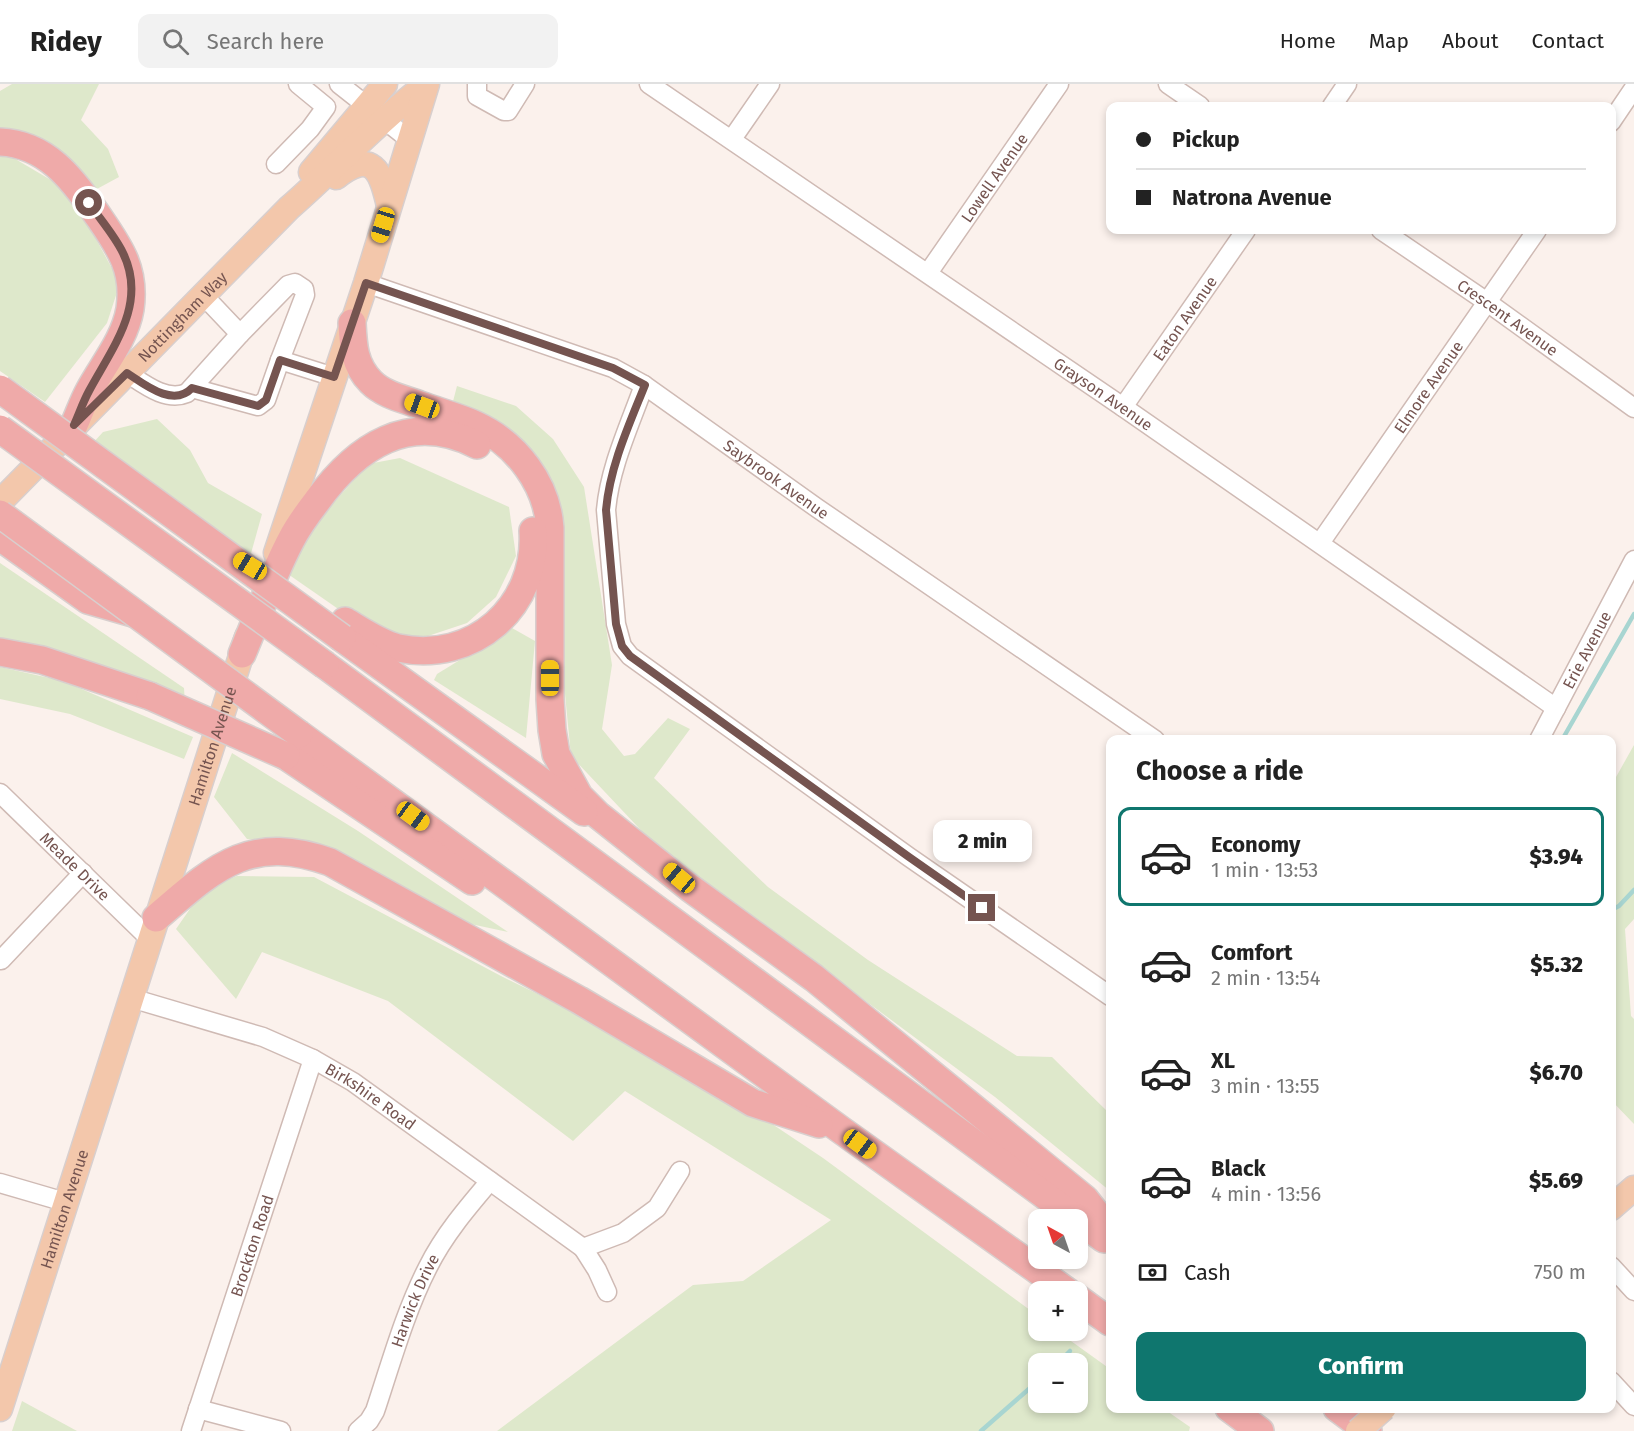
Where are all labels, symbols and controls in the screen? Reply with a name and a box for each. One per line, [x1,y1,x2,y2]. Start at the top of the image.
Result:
search box [138,14,558,68]
text: Ridey [30,25,102,58]
icon: search [159,25,192,58]
text: Search here [207,28,324,55]
text: Home [1280,28,1336,54]
text: Map [1369,28,1409,54]
text: About [1442,28,1499,54]
text: Contact [1532,28,1604,54]
text: Pickup [1172,126,1240,153]
street label: Lowell Avenue [957,130,1032,226]
text: Natrona Avenue [1172,184,1332,211]
route start [75,189,102,216]
car [369,205,397,245]
street label: Nottingham Way [134,268,231,366]
street label: Eaton Avenue [1149,273,1221,365]
street label: Crescent Avenue [1453,276,1562,360]
street label: Elmore Avenue [1390,337,1467,437]
street label: Grayson Avenue [1050,354,1156,435]
car [402,391,442,421]
street label: Saybrook Avenue [720,436,832,523]
car [230,549,270,583]
street label: Erie Avenue [1559,608,1615,692]
car [541,660,559,696]
street label: Hamilton Avenue [185,684,241,808]
text: Choose a ride [1136,755,1303,787]
car [393,798,433,834]
callout: 2 min [932,821,1032,863]
street label: Meade Drive [36,828,114,905]
text: 2 min [958,829,1007,853]
icon: car [1139,830,1193,884]
text: Economy [1211,831,1300,858]
text: $3.94 [1529,843,1583,870]
text: 1 min · 13:53 [1211,858,1318,882]
car [659,860,699,896]
route end [968,894,995,921]
icon: car [1139,938,1193,992]
text: Comfort [1211,939,1292,966]
text: $5.32 [1530,951,1583,978]
text: 2 min · 13:54 [1211,966,1320,990]
icon: car [1139,1046,1193,1100]
text: XL [1211,1047,1235,1074]
street label: Birkshire Road [322,1059,419,1134]
text: $6.70 [1530,1059,1583,1086]
text: 3 min · 13:55 [1211,1074,1320,1098]
car [840,1126,880,1162]
street label: Hamilton Avenue [36,1147,92,1271]
icon: car [1139,1154,1193,1208]
text: Black [1211,1155,1266,1182]
text: $5.69 [1529,1167,1583,1194]
text: 4 min · 13:56 [1211,1182,1321,1206]
street label: Brockton Road [227,1192,278,1299]
north arrow [1028,1209,1088,1269]
map controls [1028,1209,1088,1413]
street label: Harwick Drive [387,1251,443,1350]
icon: cash [1136,1256,1169,1289]
text: Cash [1184,1259,1231,1286]
text: 750 m [1534,1260,1586,1284]
button: + [1028,1281,1088,1341]
button: Confirm [1136,1332,1586,1401]
button: − [1028,1353,1088,1413]

